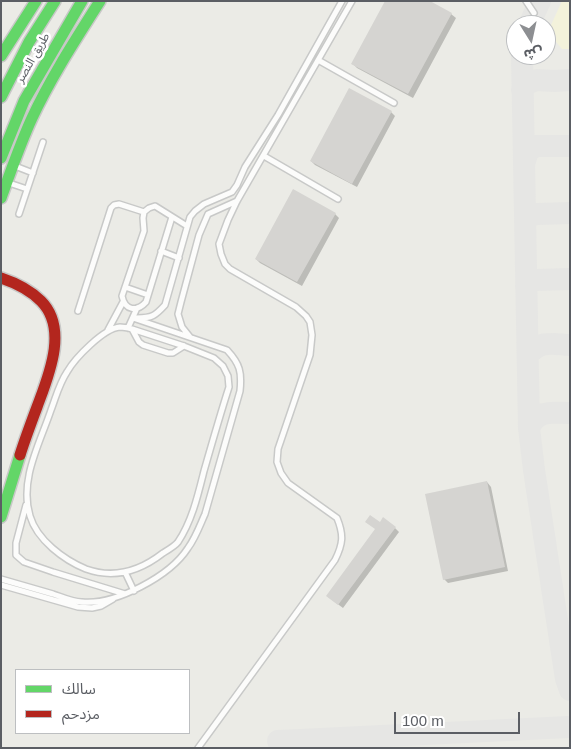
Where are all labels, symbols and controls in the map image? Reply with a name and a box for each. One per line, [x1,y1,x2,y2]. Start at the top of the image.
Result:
north arrow [506,15,556,65]
street label: طريق النصر [13,30,53,86]
text: ش [523,44,544,63]
legend [15,669,190,734]
text: سالك [62,680,96,697]
scale bar [396,702,522,734]
text: مزدحم [62,705,100,722]
text: 100 m [402,712,444,729]

